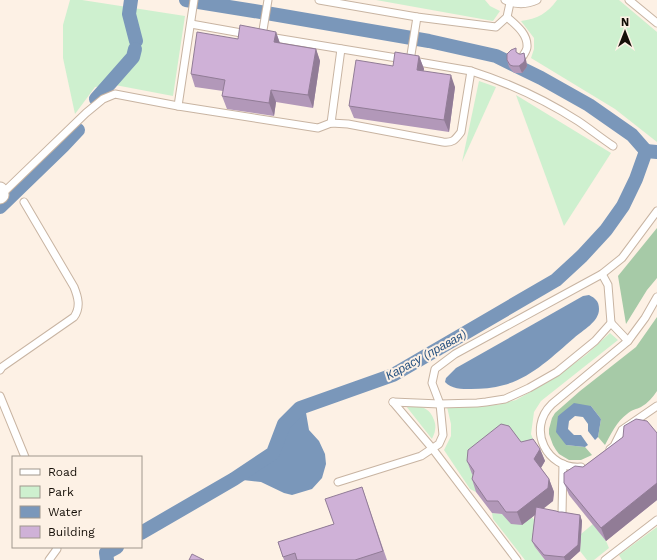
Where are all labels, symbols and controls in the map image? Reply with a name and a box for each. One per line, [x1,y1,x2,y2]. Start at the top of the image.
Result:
north arrow [605,12,645,52]
text: N [621,16,629,29]
water label: Карасу (правая) [383,327,469,383]
legend [12,456,142,548]
text: Road [48,465,77,479]
text: Park [48,485,74,499]
text: Water [48,505,83,519]
text: Building [48,525,95,539]

